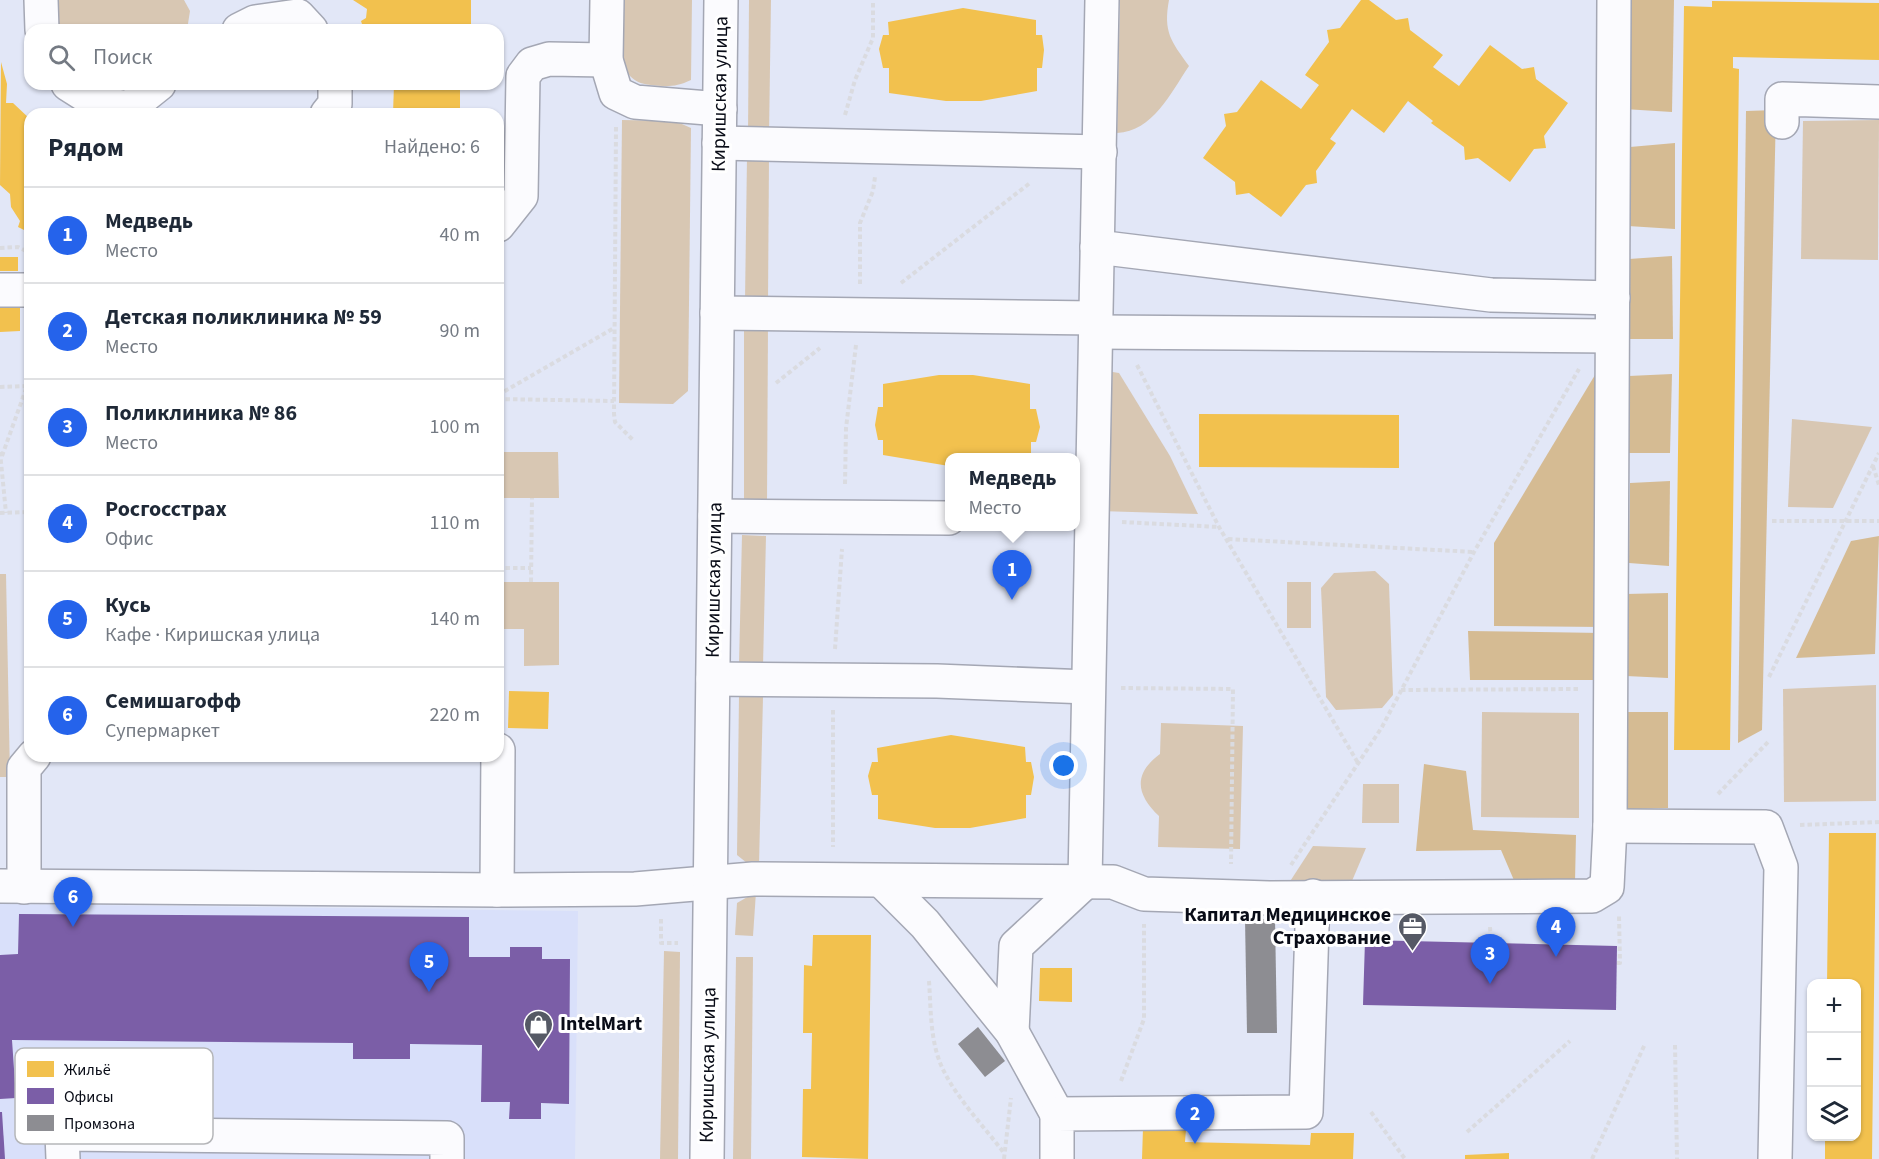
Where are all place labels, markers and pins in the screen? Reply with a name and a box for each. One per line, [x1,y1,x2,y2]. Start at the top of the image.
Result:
pin: 1 [992,550,1032,600]
pin: 6 [54,878,92,927]
place label: Капитал Медицинское Страхование [1184,901,1391,952]
pin: 4 [1536,908,1576,957]
office icon: Капитал Медицинское Страхование [1396,910,1428,952]
pin: 3 [1470,934,1510,984]
pin: 5 [410,942,448,992]
shop icon: IntelMart [523,1008,555,1050]
place label: IntelMart [560,1010,643,1038]
pin: 2 [1176,1094,1214,1144]

